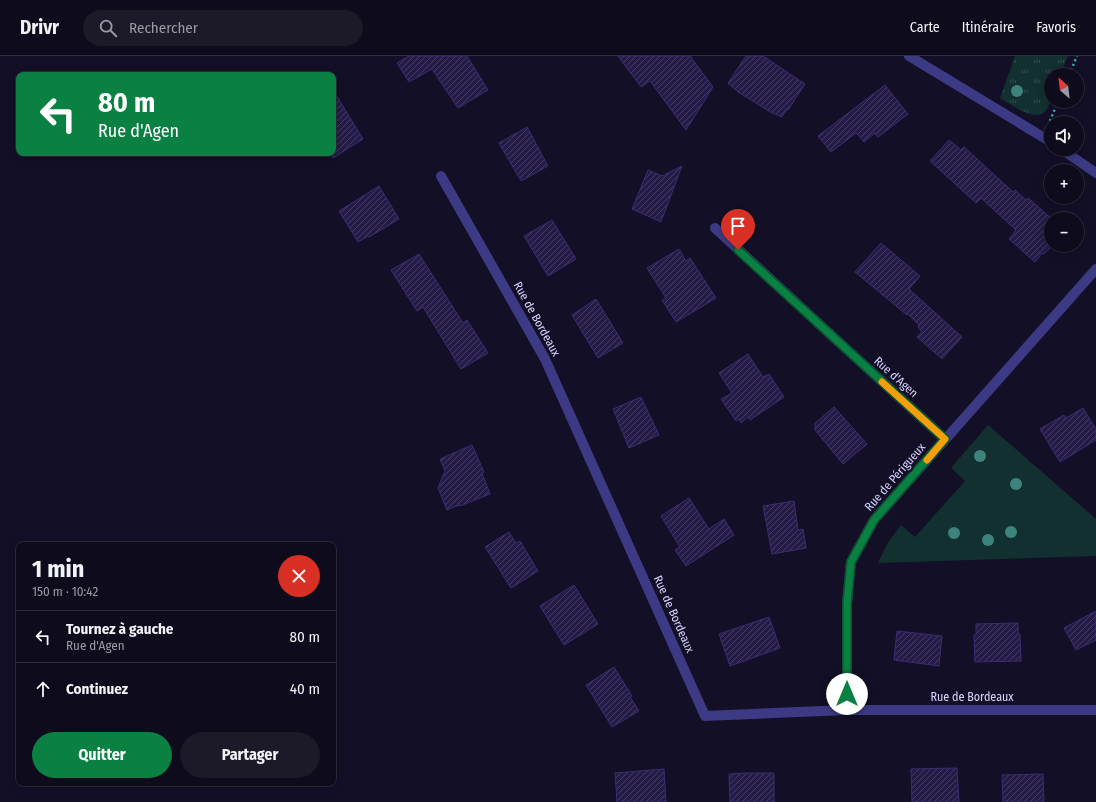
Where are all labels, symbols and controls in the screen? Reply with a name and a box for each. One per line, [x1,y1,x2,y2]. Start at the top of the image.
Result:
search box [83,10,363,46]
text: Drivr [20,16,59,39]
icon: search [97,17,119,39]
text: Rechercher [129,19,198,37]
text: Carte [910,19,940,36]
text: Itinéraire [962,19,1014,36]
text: Favoris [1036,19,1076,36]
north arrow [1044,68,1084,108]
map controls [1044,68,1084,252]
text: 80 m [98,86,155,119]
icon: left [32,88,84,140]
button: sound [1044,116,1084,156]
text: Rue d'Agen [98,120,179,142]
button: + [1044,164,1084,204]
pin [721,209,755,250]
button: − [1044,212,1084,252]
icon: arrive [727,215,749,237]
street label: Rue de Bordeaux [511,279,564,359]
street label: Rue d'Agen [871,354,921,400]
street label: Rue de Périgueux [862,440,929,514]
text: 1 min [32,555,84,583]
button: close [278,555,320,597]
street label: Rue de Bordeaux [651,573,698,655]
text: 150 m · 10:42 [32,584,98,599]
text: Tournez à gauche [66,620,173,638]
icon: left [32,626,54,648]
text: 80 m [290,628,320,646]
text: Rue d'Agen [66,638,125,653]
position arrow [826,673,868,715]
icon: ahead [32,678,54,700]
text: Continuez [66,680,128,698]
text: 40 m [290,680,320,698]
street label: Rue de Bordeaux [930,690,1014,704]
button: Quitter [32,732,172,778]
button: Partager [180,732,320,778]

